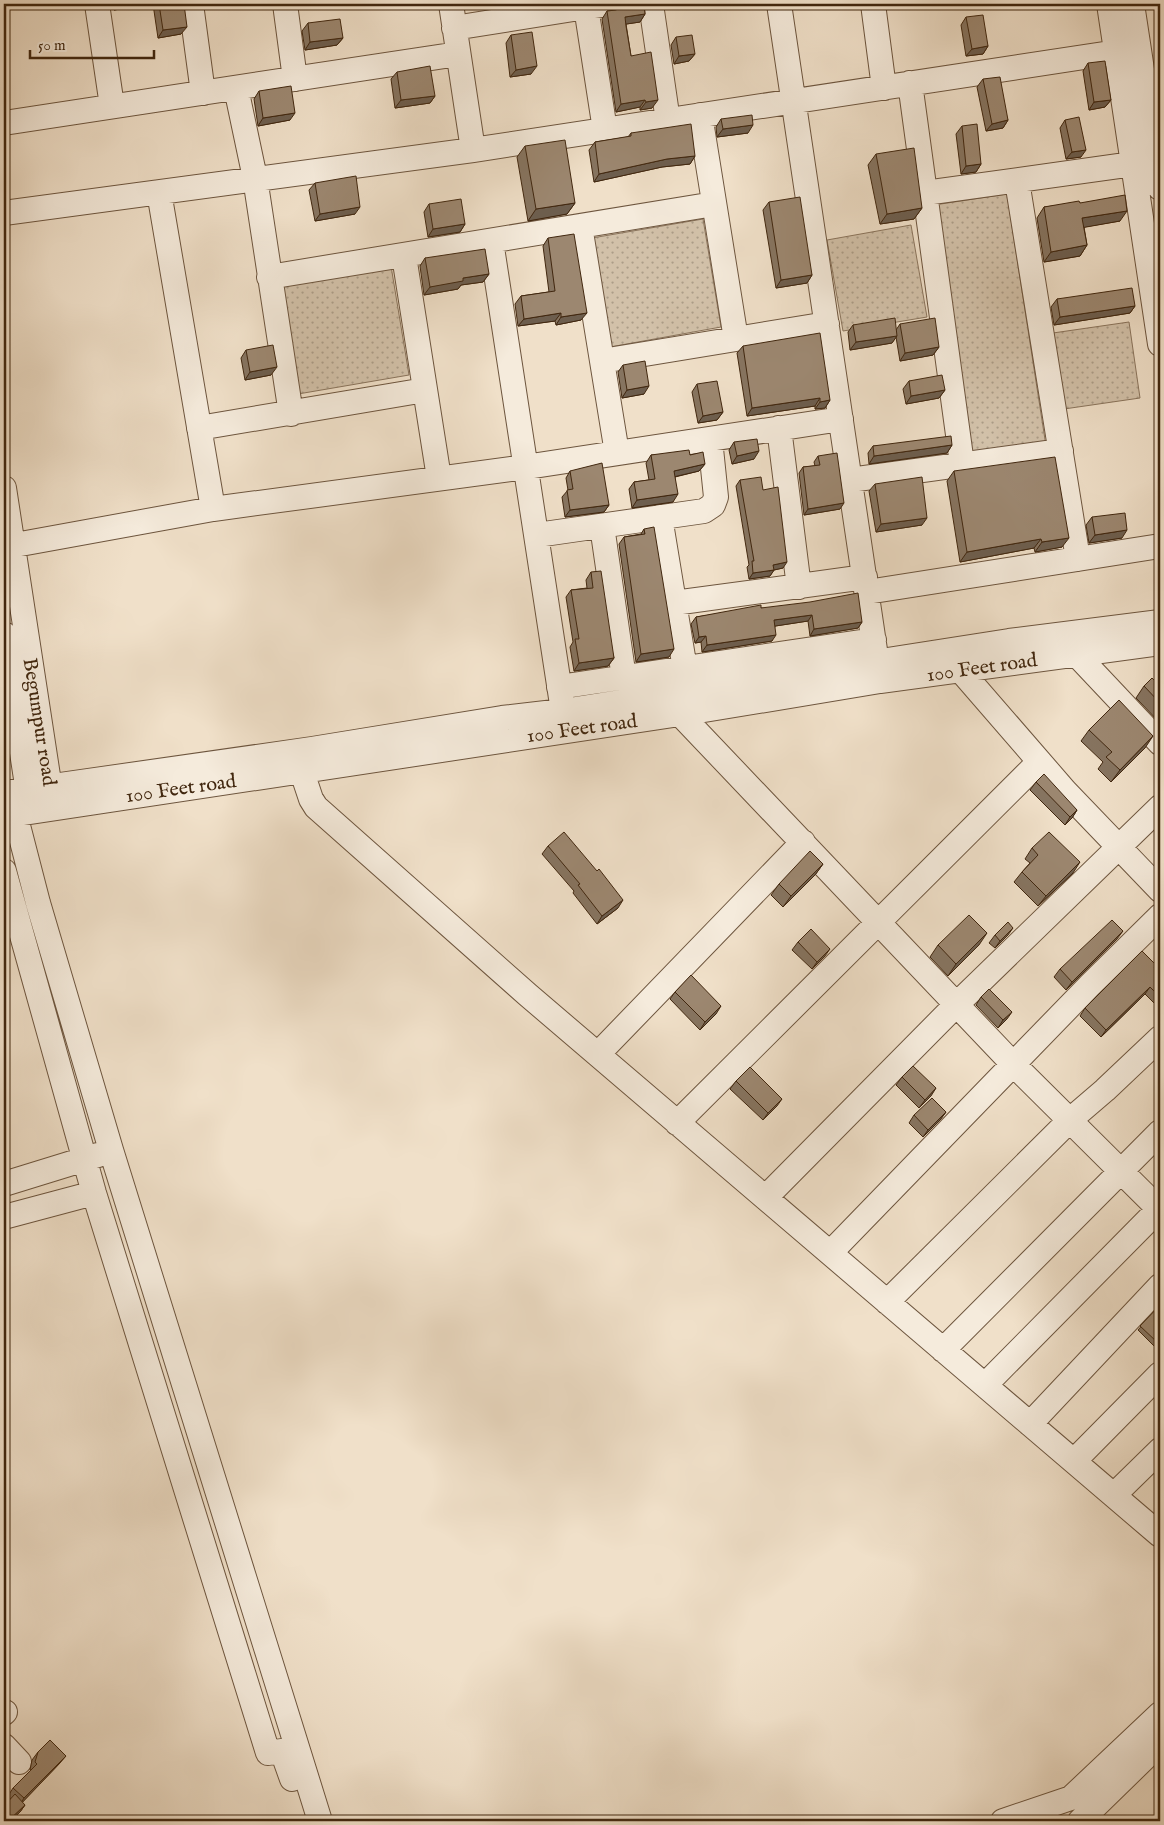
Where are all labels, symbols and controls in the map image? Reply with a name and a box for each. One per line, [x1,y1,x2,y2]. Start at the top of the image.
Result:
scale bar [30,28,154,60]
text: 50 m [38,36,66,55]
street label: 100 Feet road [925,648,1039,688]
street label: Begumpur road [17,656,62,788]
street label: 100 Feet road [525,709,639,749]
street label: 100 Feet road [124,769,238,809]

